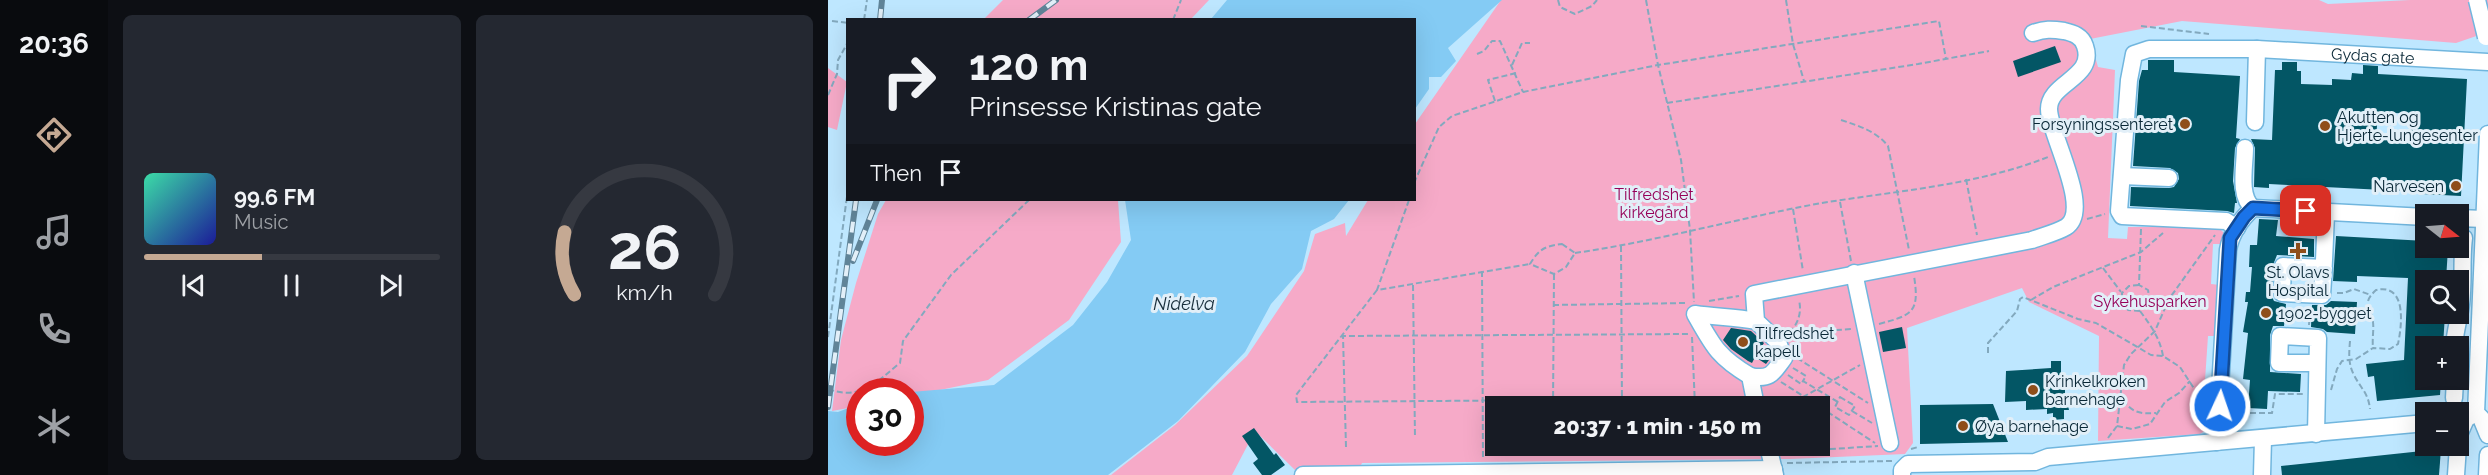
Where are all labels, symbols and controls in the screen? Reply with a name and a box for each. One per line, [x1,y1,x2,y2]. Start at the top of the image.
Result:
text: 20:36 [19,28,89,59]
text: 120 m [969,41,1088,90]
icon: right [870,42,948,120]
street label: Gydas gate [2331,44,2415,67]
text: Prinsesse Kristinas gate [969,91,1262,122]
place label: Akutten og Hjerte-lungesenter [2337,108,2478,145]
icon: directions [33,114,75,156]
place label: Forsyningssenteret [2032,115,2174,134]
marker: Forsyningssenteret [2178,117,2192,131]
marker: Akutten og Hjerte-lungesenter [2318,119,2332,133]
icon: arrive [934,156,967,189]
text: Then [870,160,922,186]
place label: Narvesen [2373,177,2444,196]
marker: Narvesen [2449,179,2463,193]
text: 99.6 FM [234,184,315,210]
park label: Tilfredshet kirkegård [1614,185,1694,222]
pin [2280,185,2331,236]
icon: arrive [2289,194,2322,227]
north arrow [2415,204,2469,258]
map controls [2415,204,2469,456]
text: Music [234,210,288,234]
text: 26 [608,210,681,284]
icon: music [33,211,75,253]
marker: St. Olavs Hospital [2289,242,2307,260]
place label: St. Olavs Hospital [2267,263,2330,300]
icon: previous [177,269,210,302]
icon: pause [275,269,308,302]
icon: next [374,269,407,302]
button: search [2415,270,2469,324]
text: km/h [616,280,673,305]
park label: Sykehusparken [2093,292,2207,311]
water label: Nidelva [1153,293,1215,314]
place label: 1902-bygget [2278,304,2372,323]
marker: 1902-bygget [2259,306,2273,320]
icon: phone [33,308,75,350]
place label: Tilfredshet kapell [1755,324,1835,361]
marker: Tilfredshet kapell [1736,335,1750,349]
button: + [2415,336,2469,390]
place label: Krinkelkroken barnehage [2045,372,2146,409]
position arrow [2188,374,2252,438]
speed limit sign: 30 [846,378,924,456]
marker: Krinkelkroken barnehage [2026,383,2040,397]
button: − [2415,402,2469,456]
icon: climate [33,405,75,447]
text: 20:37 · 1 min · 150 m [1554,413,1761,439]
place label: Øya barnehage [1975,417,2088,436]
marker: Øya barnehage [1956,419,1970,433]

